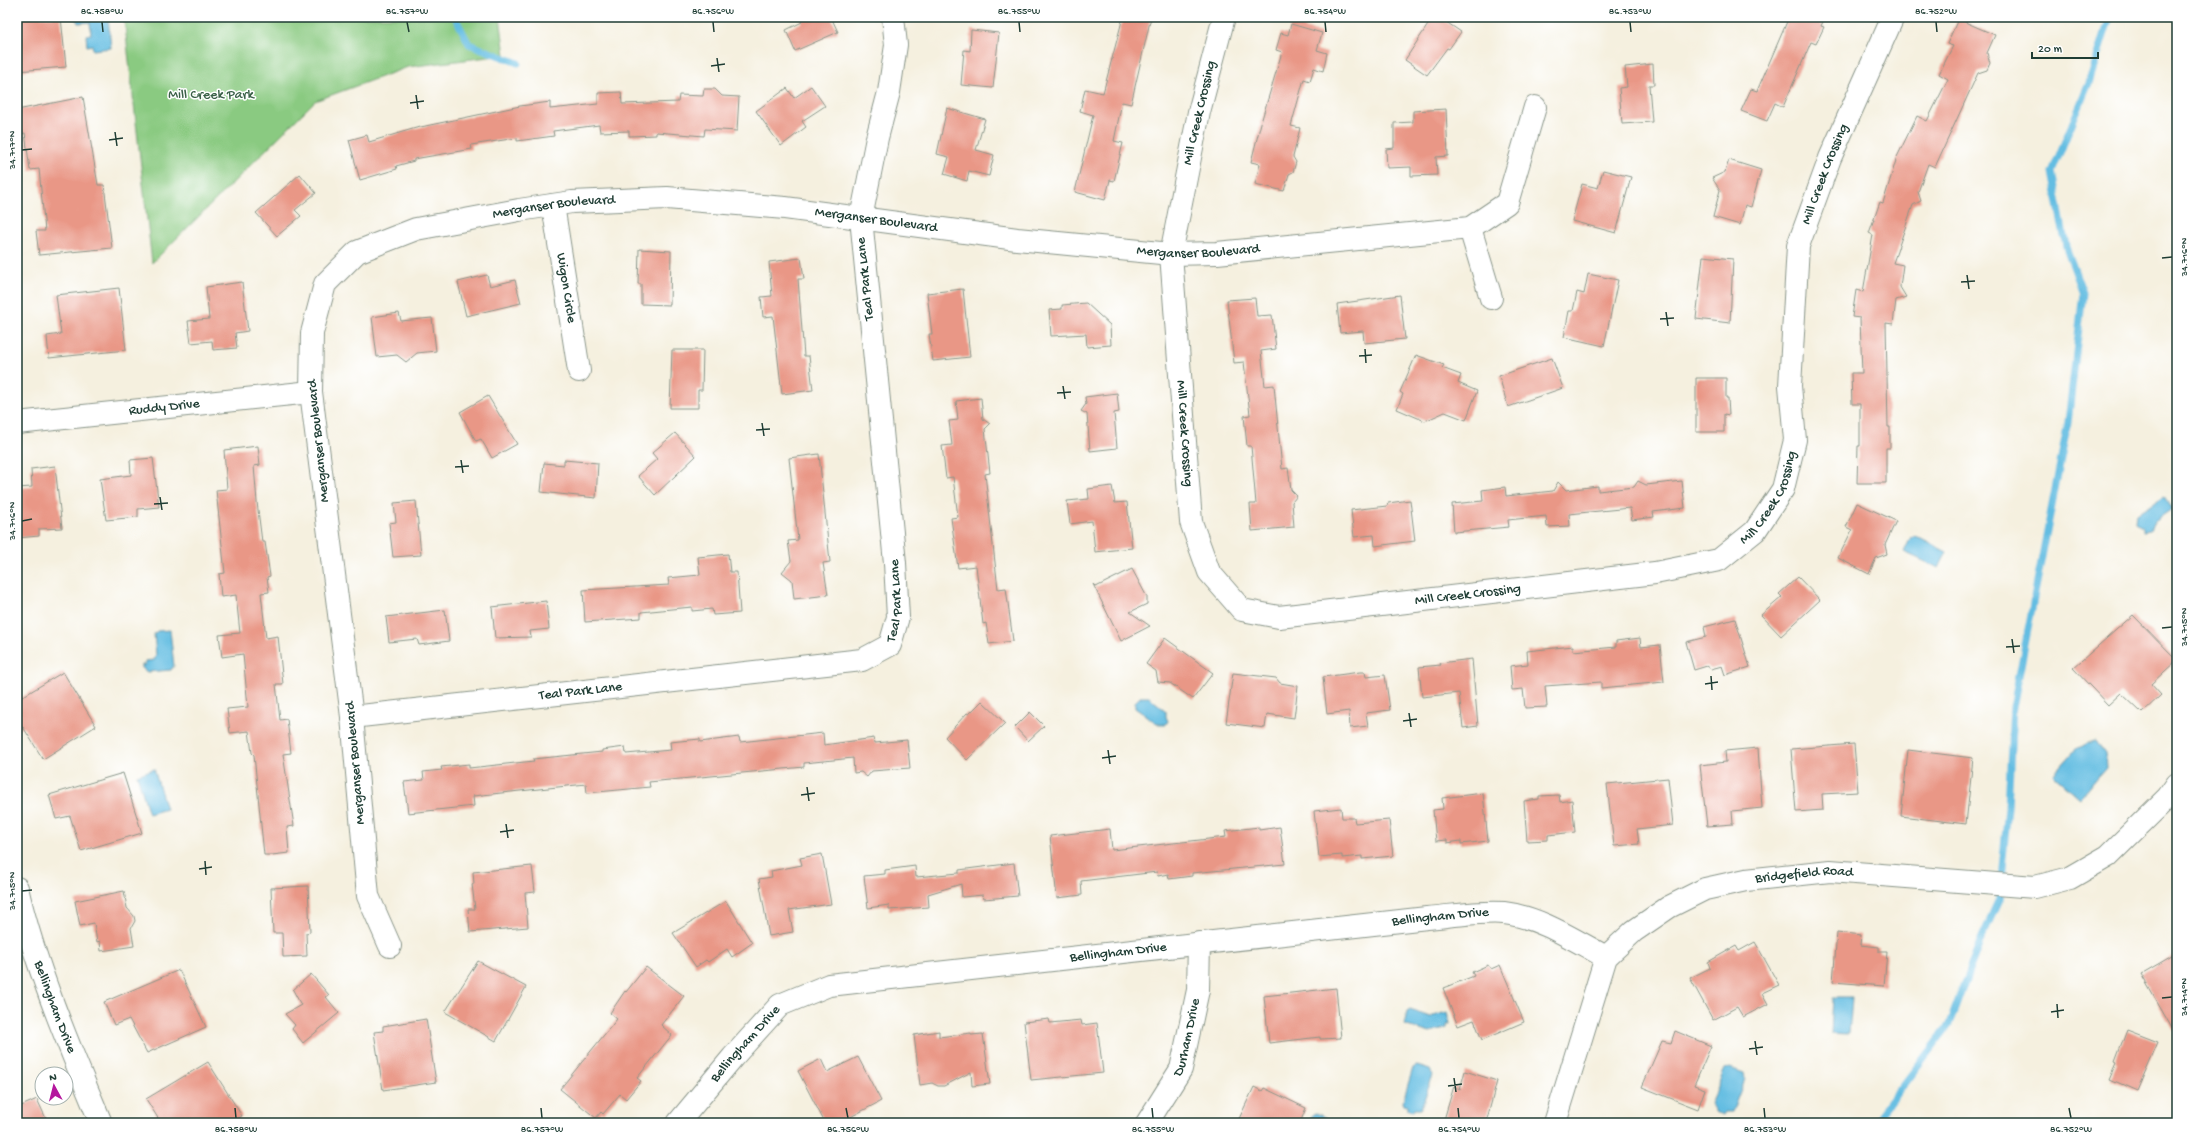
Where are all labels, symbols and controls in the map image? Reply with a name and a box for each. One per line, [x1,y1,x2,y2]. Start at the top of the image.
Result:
text: 86.758°W [81,6,124,18]
text: 86.757°W [386,6,429,18]
text: 86.756°W [692,6,735,18]
text: 86.755°W [998,6,1041,18]
text: 86.754°W [1304,6,1346,18]
text: 86.753°W [1609,6,1652,18]
text: 86.752°W [1915,6,1958,18]
scale bar [2032,34,2098,60]
text: 20 m [2038,43,2063,57]
street label: Mill Creek Crossing [1180,59,1220,167]
park label: Mill Creek Park [168,87,255,104]
street label: Mill Creek Crossing [1798,121,1853,227]
text: 34.717°N [7,130,19,170]
street label: Merganser Boulevard [491,192,617,223]
street label: Merganser Boulevard [814,204,940,237]
street label: Teal Park Lane [853,236,879,322]
text: 34.716°N [2179,237,2191,277]
street label: Merganser Boulevard [1136,240,1262,263]
street label: Wigon Circle [552,252,580,325]
street label: Merganser Boulevard [304,377,334,503]
street label: Mill Creek Crossing [1172,380,1197,487]
street label: Ruddy Drive [128,395,201,420]
street label: Mill Creek Crossing [1736,449,1801,548]
text: 34.716°N [7,501,19,541]
street label: Teal Park Lane [882,558,906,645]
street label: Mill Creek Crossing [1414,580,1522,610]
text: 34.715°N [2179,607,2191,647]
street label: Teal Park Lane [537,678,624,705]
street label: Merganser Boulevard [342,699,370,825]
street label: Bridgefield Road [1753,862,1856,888]
text: 34.715°N [7,871,19,911]
street label: Bellingham Drive [1390,904,1490,930]
street label: Bellingham Drive [1068,939,1168,967]
street label: Bellingham Drive [30,958,80,1056]
text: 34.714°N [2179,977,2191,1017]
street label: Durham Drive [1169,996,1205,1081]
street label: Bellingham Drive [706,1001,785,1087]
north arrow [34,1066,74,1106]
text: N [49,1072,57,1084]
text: 86.758°W [215,1124,258,1136]
text: 86.757°W [521,1124,564,1136]
text: 86.756°W [827,1124,870,1136]
text: 86.755°W [1132,1124,1175,1136]
text: 86.754°W [1438,1124,1480,1136]
text: 86.753°W [1744,1124,1787,1136]
text: 86.752°W [2050,1124,2093,1136]

